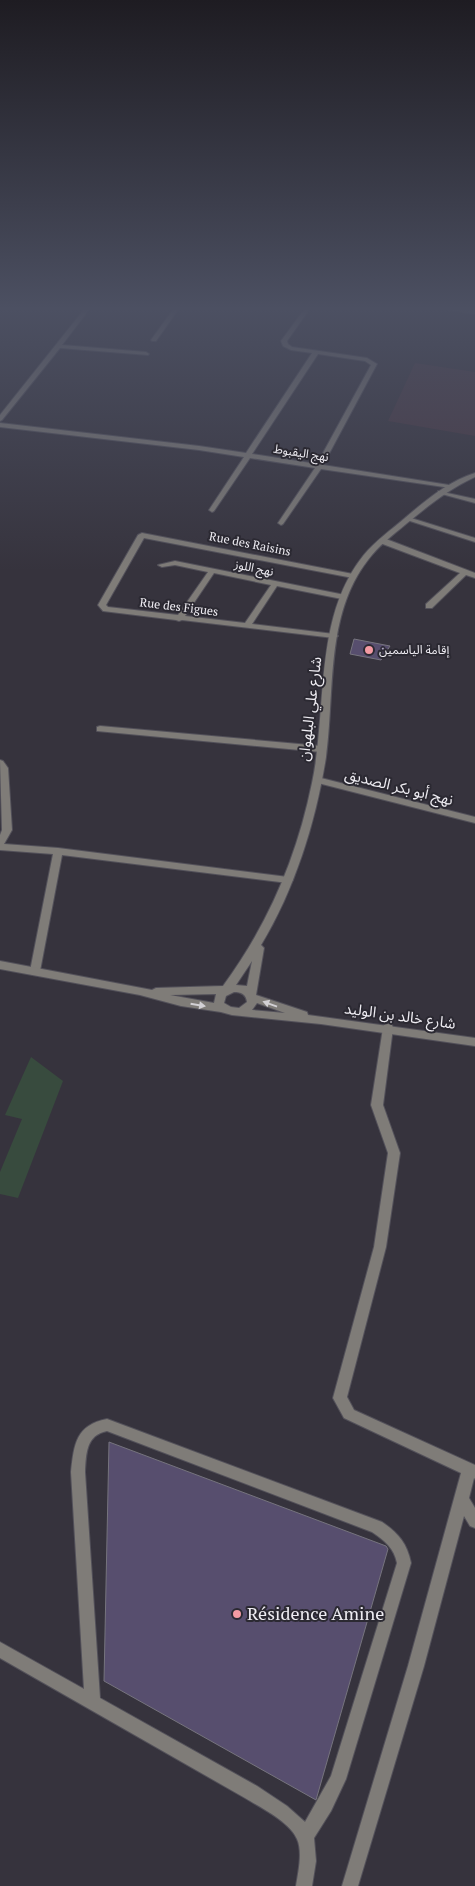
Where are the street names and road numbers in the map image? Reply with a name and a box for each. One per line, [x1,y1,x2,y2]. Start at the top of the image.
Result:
street label: نهج اليقبوط [272,441,330,466]
street label: Rue des Raisins [208,528,292,559]
street label: نهج اللوز [232,556,275,581]
street label: Rue des Figues [139,594,219,619]
street label: شارع علي البلهوان [293,655,328,763]
street label: نهج أبو بكر الصديق [342,763,455,812]
street label: شارع خالد بن الوليد [343,997,457,1036]

